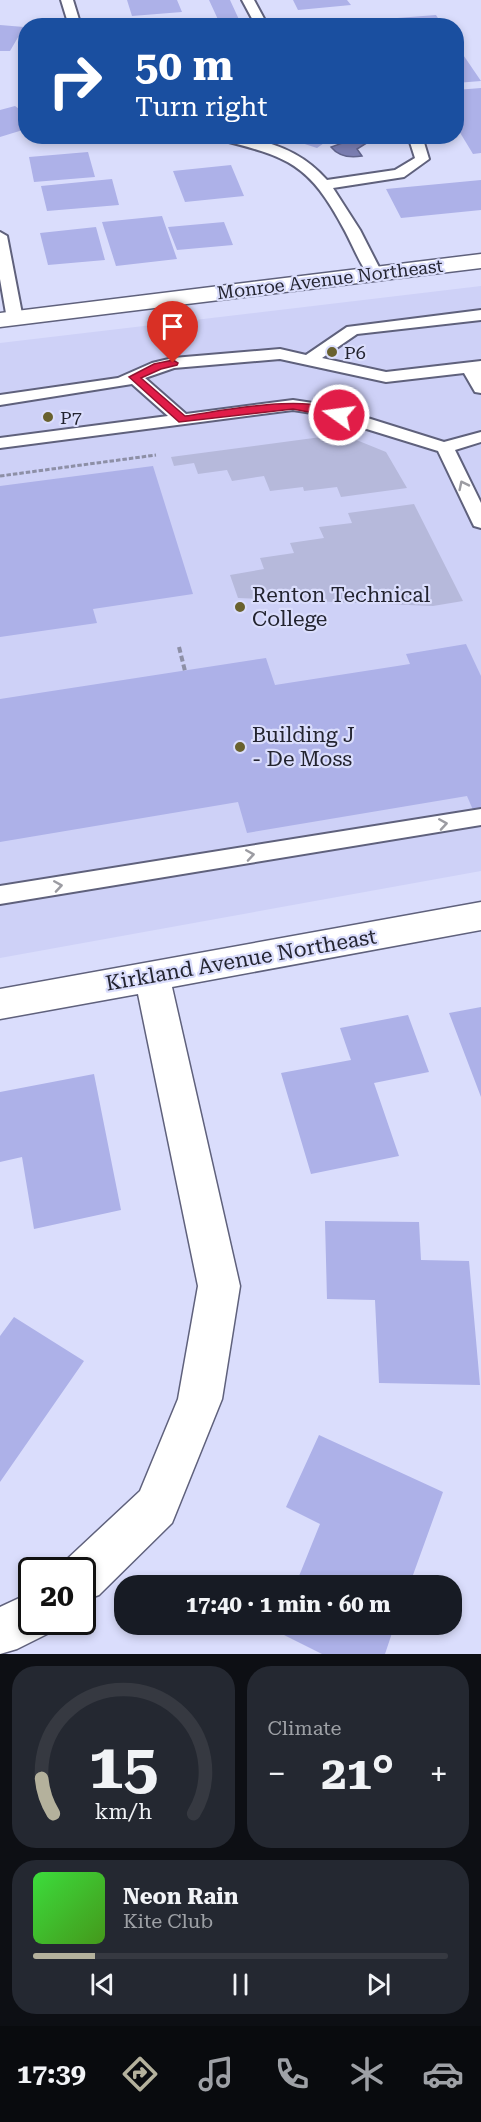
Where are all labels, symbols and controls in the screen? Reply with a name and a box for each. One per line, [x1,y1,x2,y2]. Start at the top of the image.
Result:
text: 50 m [135,41,233,90]
icon: right [36,42,114,120]
text: Turn right [135,91,268,123]
street label: Monroe Avenue Northeast [216,255,444,303]
pin [147,301,198,363]
icon: arrive [156,310,189,343]
place label: P6 [344,342,366,363]
marker: P6 [325,345,339,359]
position arrow [307,383,371,447]
place label: P7 [60,407,82,428]
marker: P7 [41,410,55,424]
one-way arrow [459,480,471,491]
place label: Renton Technical College [252,583,431,631]
marker: Renton Technical College [233,600,247,614]
place label: Building J - De Moss [252,723,355,771]
marker: Building J - De Moss [233,740,247,754]
one-way arrow [438,818,447,830]
one-way arrow [246,849,255,861]
one-way arrow [52,880,62,893]
street label: Kirkland Avenue Northeast [104,924,378,996]
speed limit sign: 20 [18,1557,96,1635]
text: 17:40 · 1 min · 60 m [186,1592,390,1617]
text: Climate [268,1716,342,1740]
text: 15 [88,1730,158,1803]
text: 21° [321,1747,394,1800]
text: − [268,1754,286,1793]
text: + [430,1754,448,1793]
text: km/h [95,1799,152,1824]
text: Neon Rain [123,1884,238,1909]
text: Kite Club [123,1909,213,1933]
icon: previous [86,1968,119,2001]
icon: pause [224,1968,257,2001]
icon: next [362,1968,395,2001]
icon: directions [119,2053,161,2095]
icon: music [195,2053,237,2095]
icon: phone [271,2053,313,2095]
icon: climate [346,2053,388,2095]
icon: car [422,2053,464,2095]
text: 17:39 [17,2058,86,2090]

